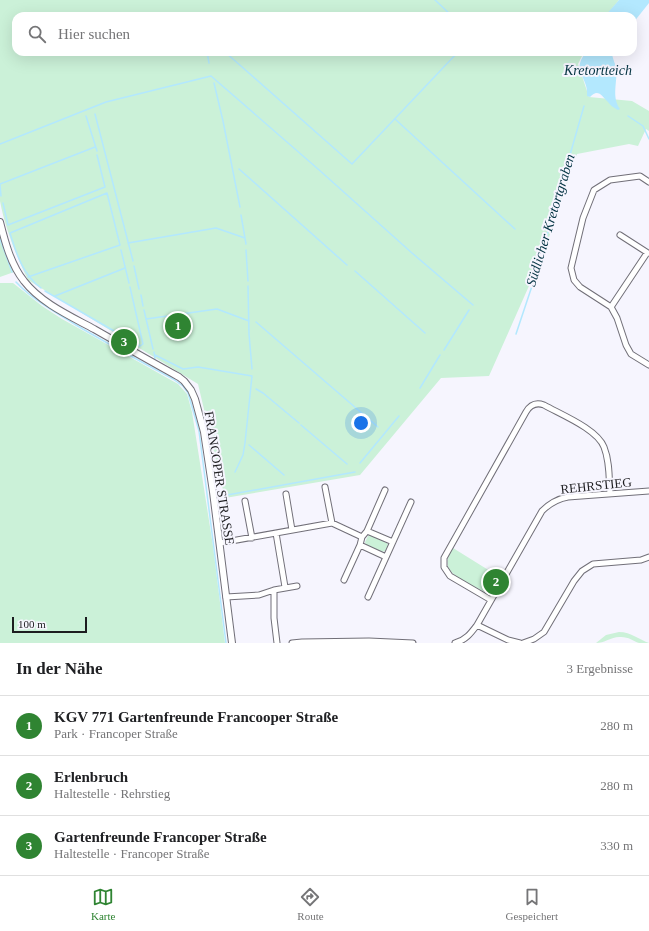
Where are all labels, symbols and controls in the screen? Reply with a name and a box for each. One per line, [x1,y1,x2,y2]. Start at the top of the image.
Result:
search box [12,12,637,56]
icon: search [26,23,48,45]
text: Hier suchen [58,26,130,42]
water label: Kretortteich [563,63,632,78]
water label: Südlicher Kretortgraben [523,152,578,288]
pin: 1 [165,311,191,341]
pin: 3 [111,327,137,357]
street label: FRANCOPER STRASSE [202,410,238,546]
your location [351,413,371,433]
street label: REHRSTIEG [560,474,632,497]
pin: 2 [483,567,509,597]
scale bar [12,615,87,634]
text: 100 m [18,618,46,630]
text: In der Nähe [16,659,103,678]
text: 3 Ergebnisse [566,661,633,676]
text: KGV 771 Gartenfreunde Francooper Straße [54,709,338,725]
text: 1 [26,718,32,733]
text: 280 m [600,718,633,733]
text: Park · Francoper Straße [54,726,178,741]
text: Erlenbruch [54,769,128,785]
text: 2 [26,778,32,793]
text: 280 m [600,778,633,793]
text: Haltestelle · Rehrstieg [54,786,170,801]
text: Gartenfreunde Francoper Straße [54,829,267,845]
text: 3 [26,838,32,853]
text: 330 m [600,838,633,853]
text: Haltestelle · Francoper Straße [54,846,210,861]
tab: Karte [91,886,115,922]
tab: Route [297,886,324,922]
tab: Gespeichert [505,886,558,922]

